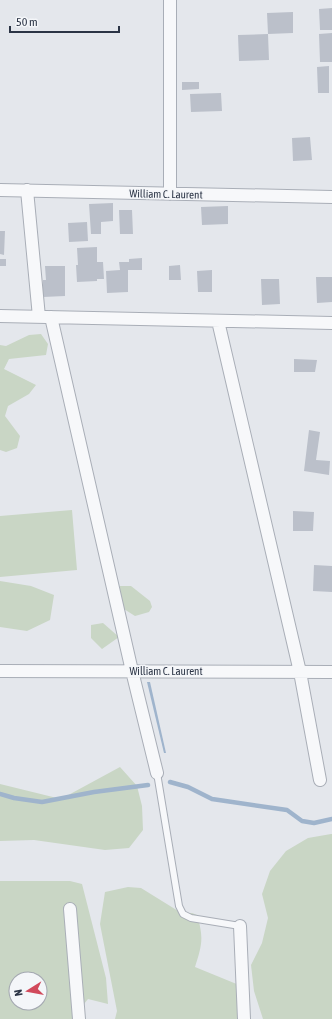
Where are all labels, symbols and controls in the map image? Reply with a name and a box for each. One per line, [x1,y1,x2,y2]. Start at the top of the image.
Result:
scale bar [10,8,119,34]
text: 50 m [16,15,38,29]
street label: William C. Laurent [129,187,203,201]
street label: William C. Laurent [129,665,203,677]
north arrow [8,971,48,1011]
text: N [12,989,25,997]

